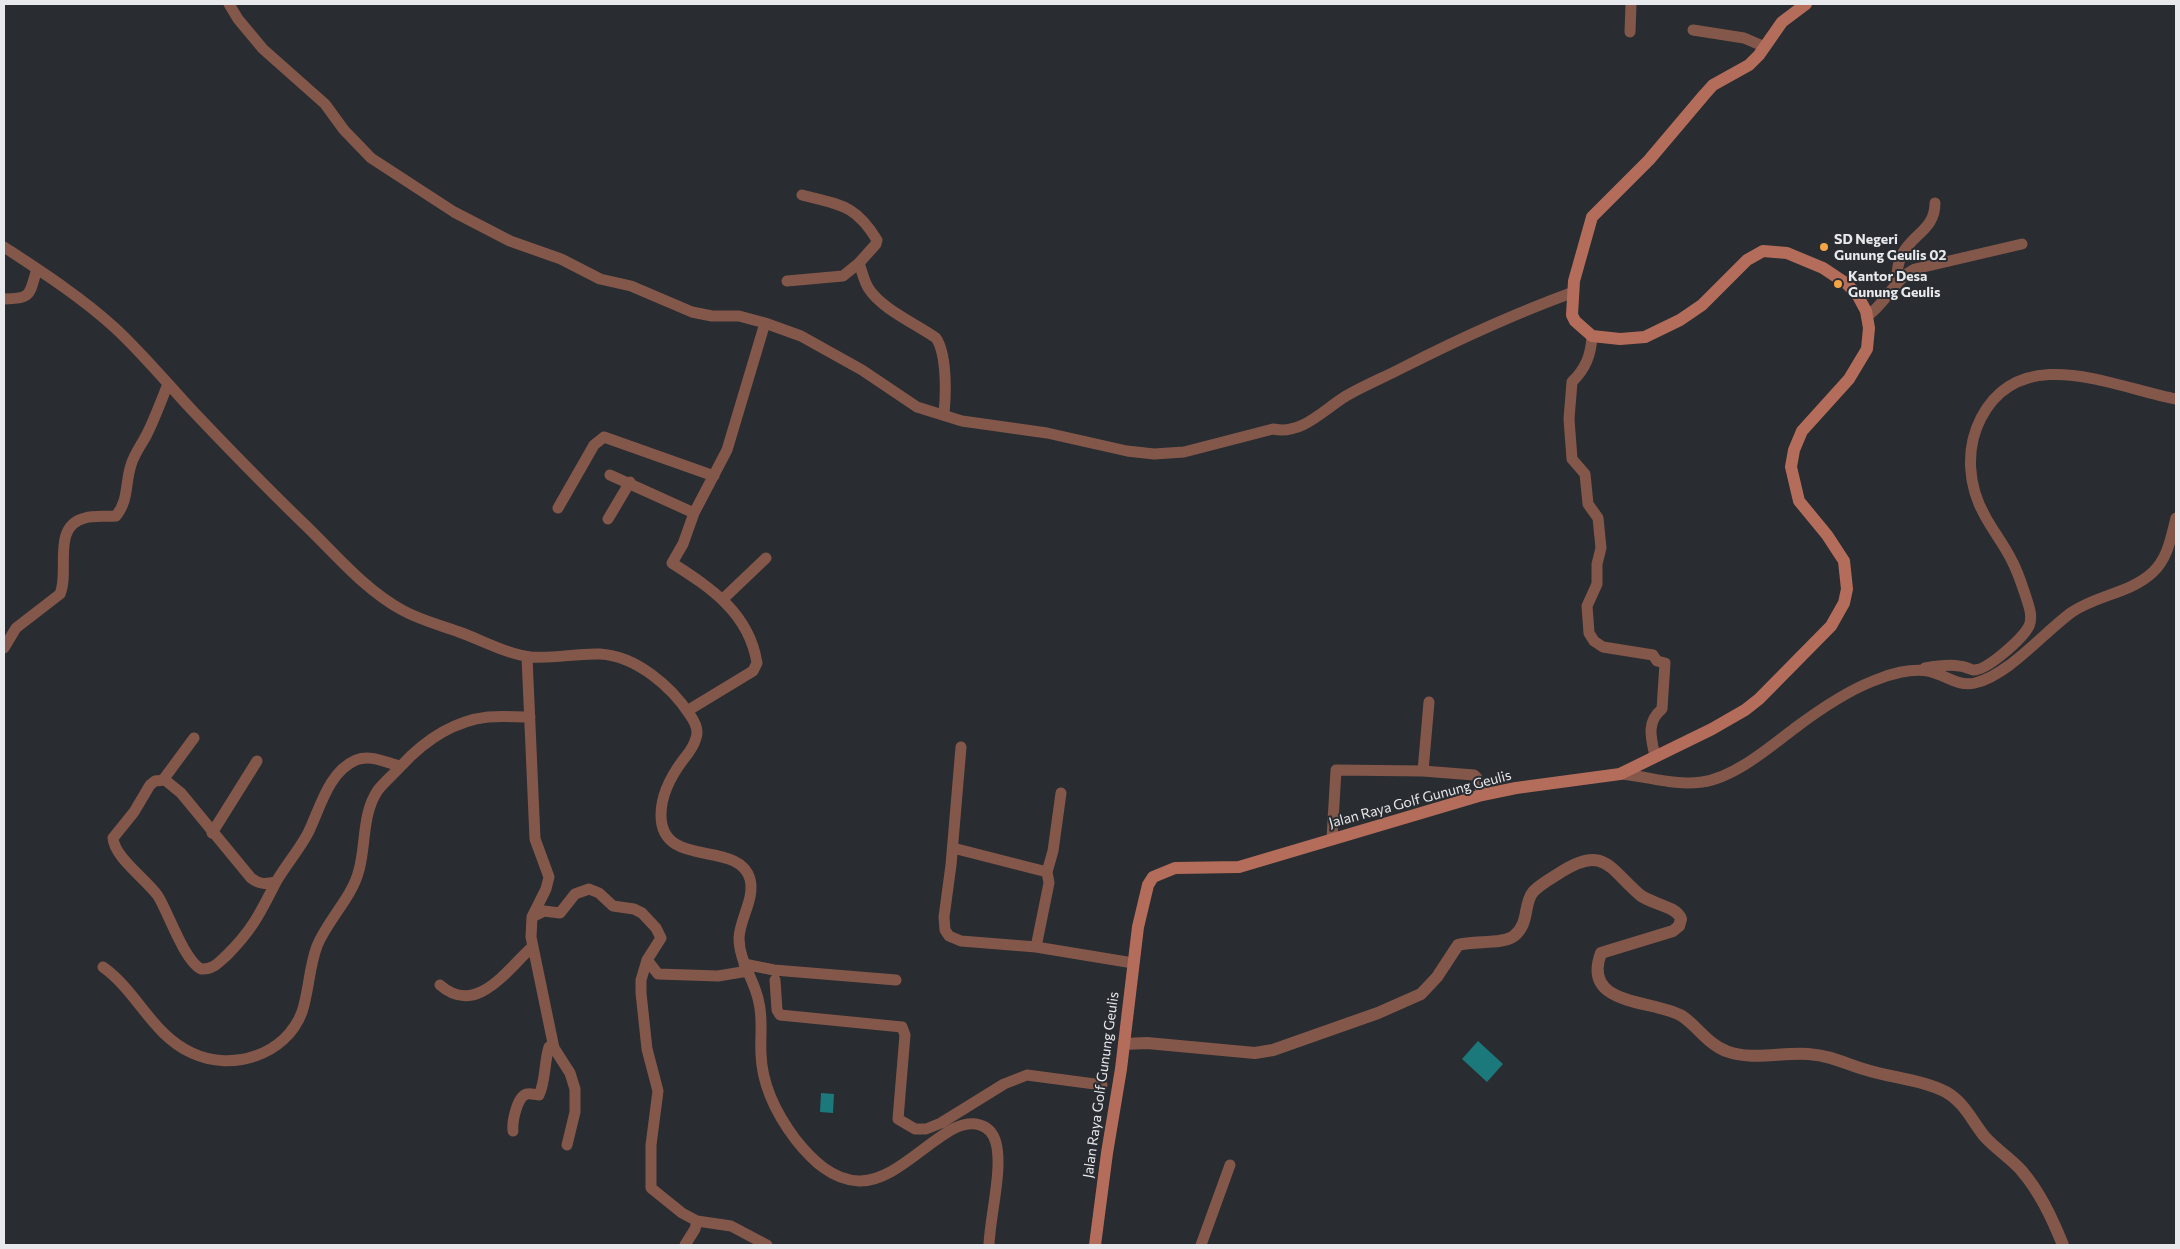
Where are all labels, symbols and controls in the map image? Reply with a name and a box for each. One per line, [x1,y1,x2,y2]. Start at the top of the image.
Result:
place label: SD Negeri Gunung Geulis 02 [1834,231,1946,264]
marker: SD Negeri Gunung Geulis 02 [1818,241,1830,253]
place label: Kantor Desa Gunung Geulis [1848,268,1941,300]
marker: Kantor Desa Gunung Geulis [1832,278,1844,290]
street label: Jalan Raya Golf Gunung Geulis [1327,767,1513,831]
street label: Jalan Raya Golf Gunung Geulis [1080,991,1122,1179]

